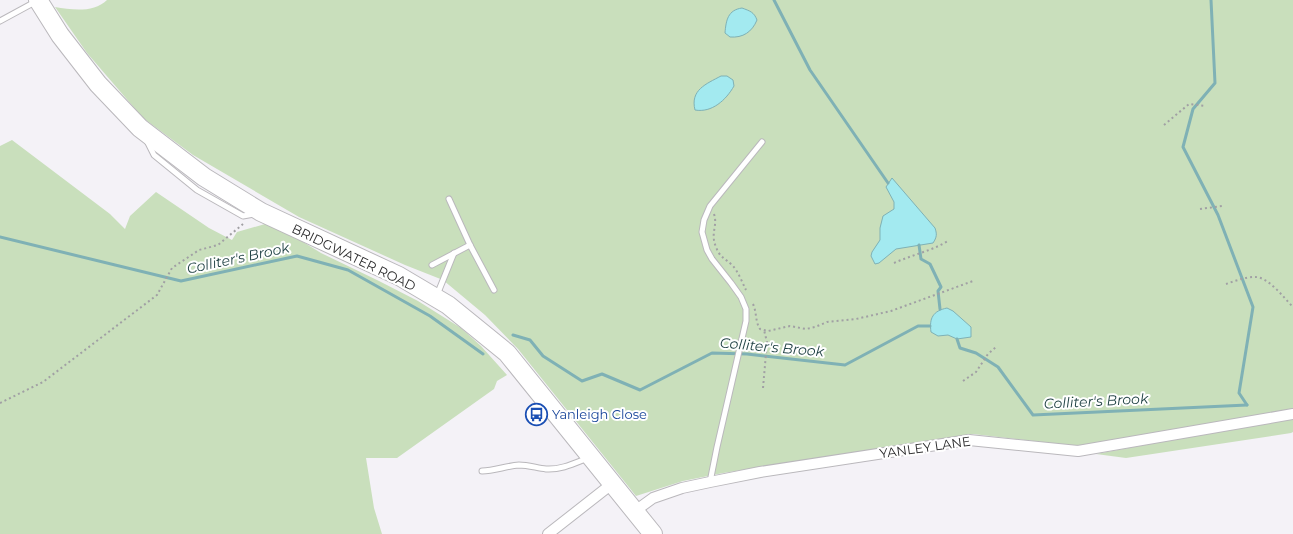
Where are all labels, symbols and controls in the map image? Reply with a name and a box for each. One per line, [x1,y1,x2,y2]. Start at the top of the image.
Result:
street label: BRIDGWATER ROAD [289,220,419,294]
water label: Colliter's Brook [185,238,292,278]
water label: Colliter's Brook [719,333,826,361]
water label: Colliter's Brook [1043,389,1149,413]
bus stop icon: Yanleigh Close [524,401,550,427]
place label: Yanleigh Close [552,406,647,422]
street label: YANLEY LANE [878,433,972,461]

